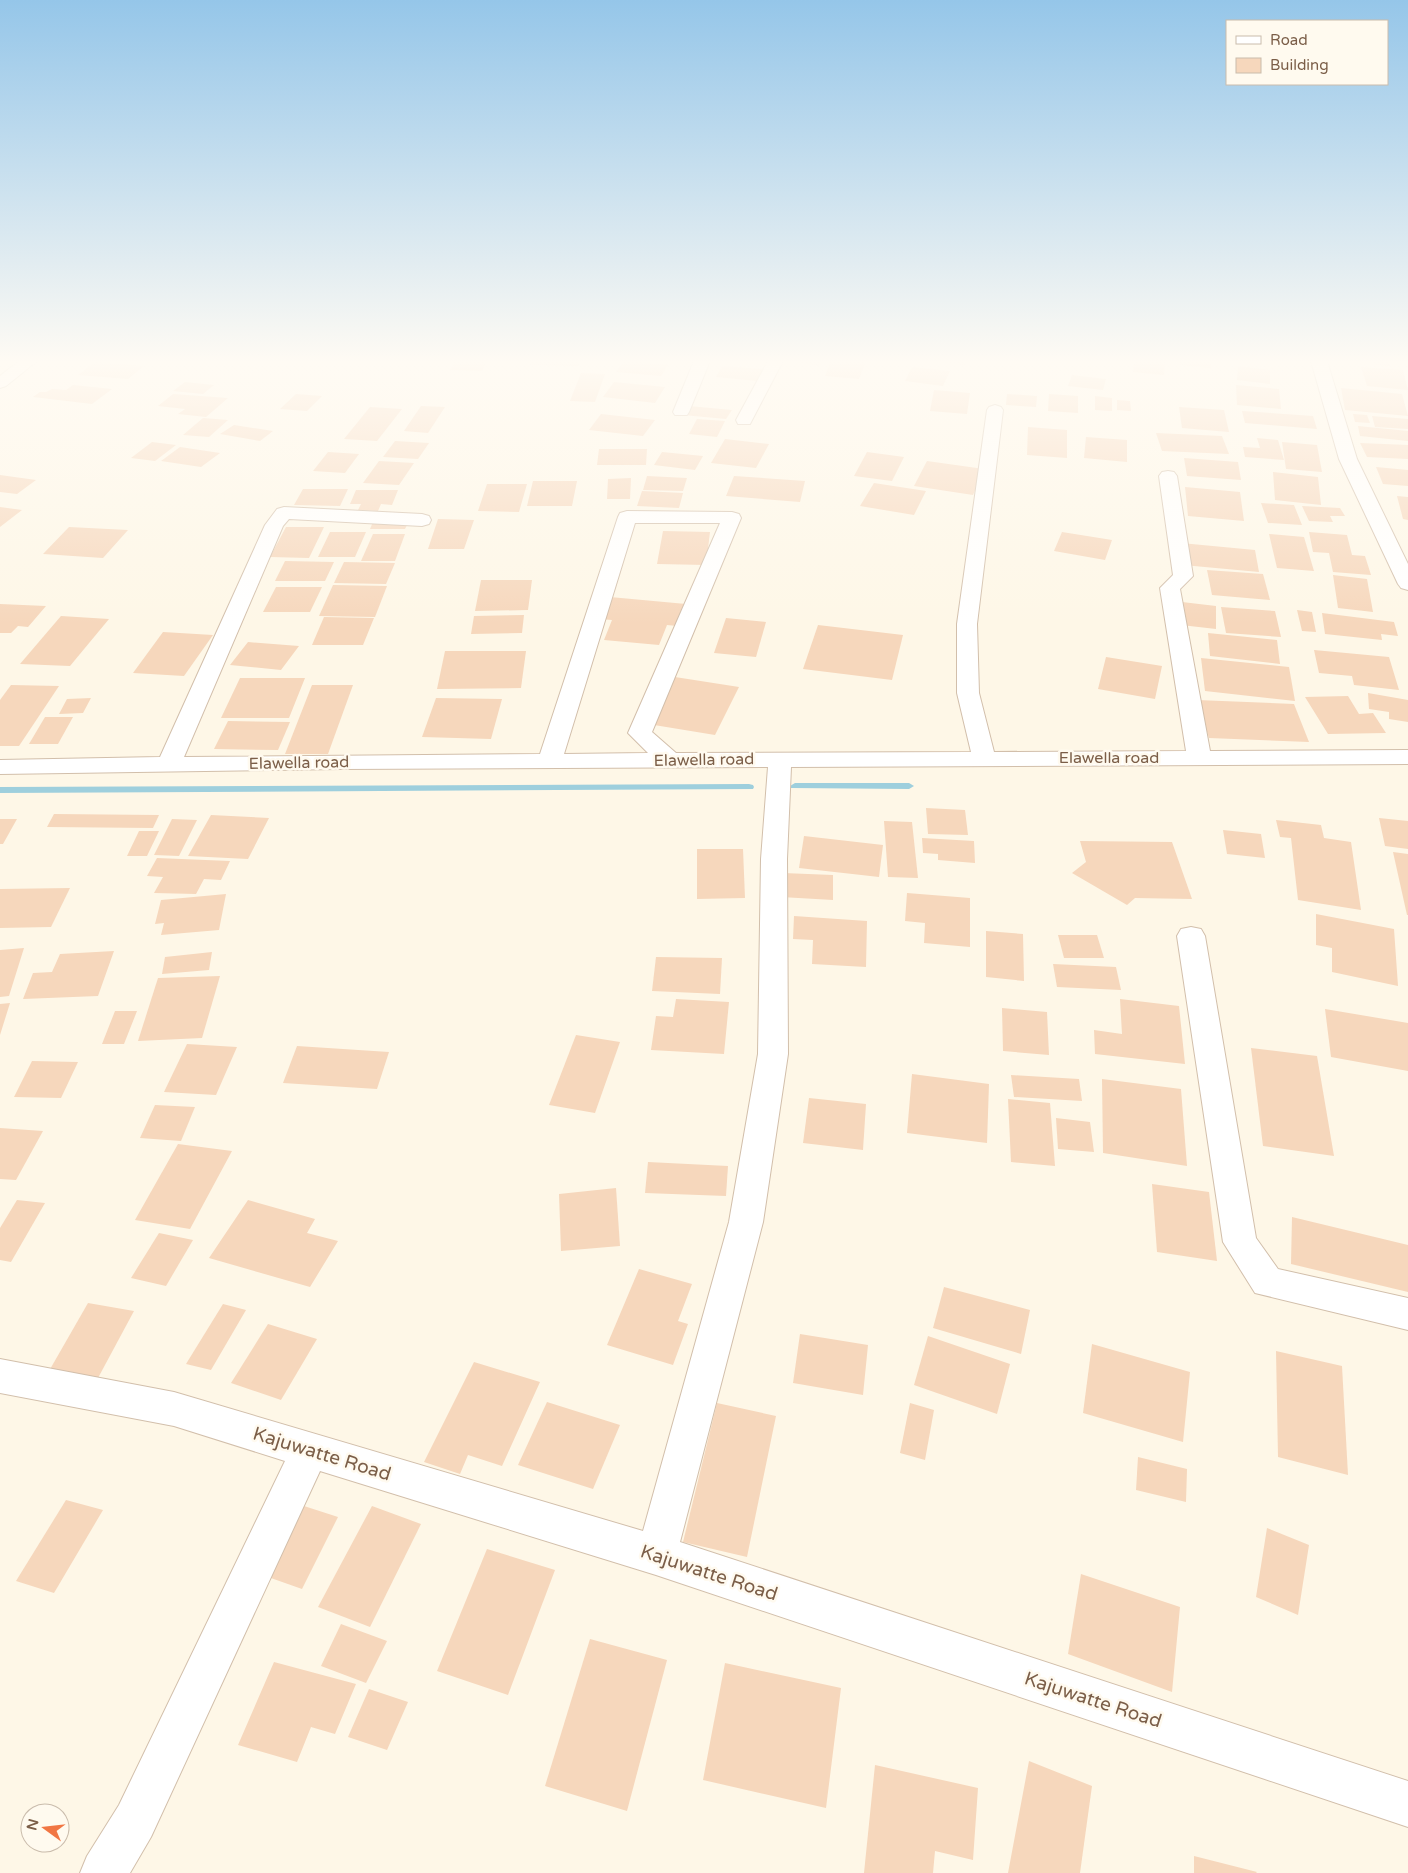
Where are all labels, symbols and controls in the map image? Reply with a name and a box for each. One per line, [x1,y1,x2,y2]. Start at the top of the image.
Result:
legend [1226,20,1388,85]
text: Road [1270,31,1308,49]
text: Building [1270,56,1329,74]
street label: Elawella road [1059,748,1159,768]
street label: Elawella road [654,749,754,771]
street label: Elawella road [249,752,349,774]
street label: Kajuwatte Road [250,1423,394,1485]
street label: Kajuwatte Road [638,1540,780,1606]
street label: Kajuwatte Road [1022,1667,1164,1733]
north arrow [20,1803,70,1853]
text: N [23,1817,43,1832]

